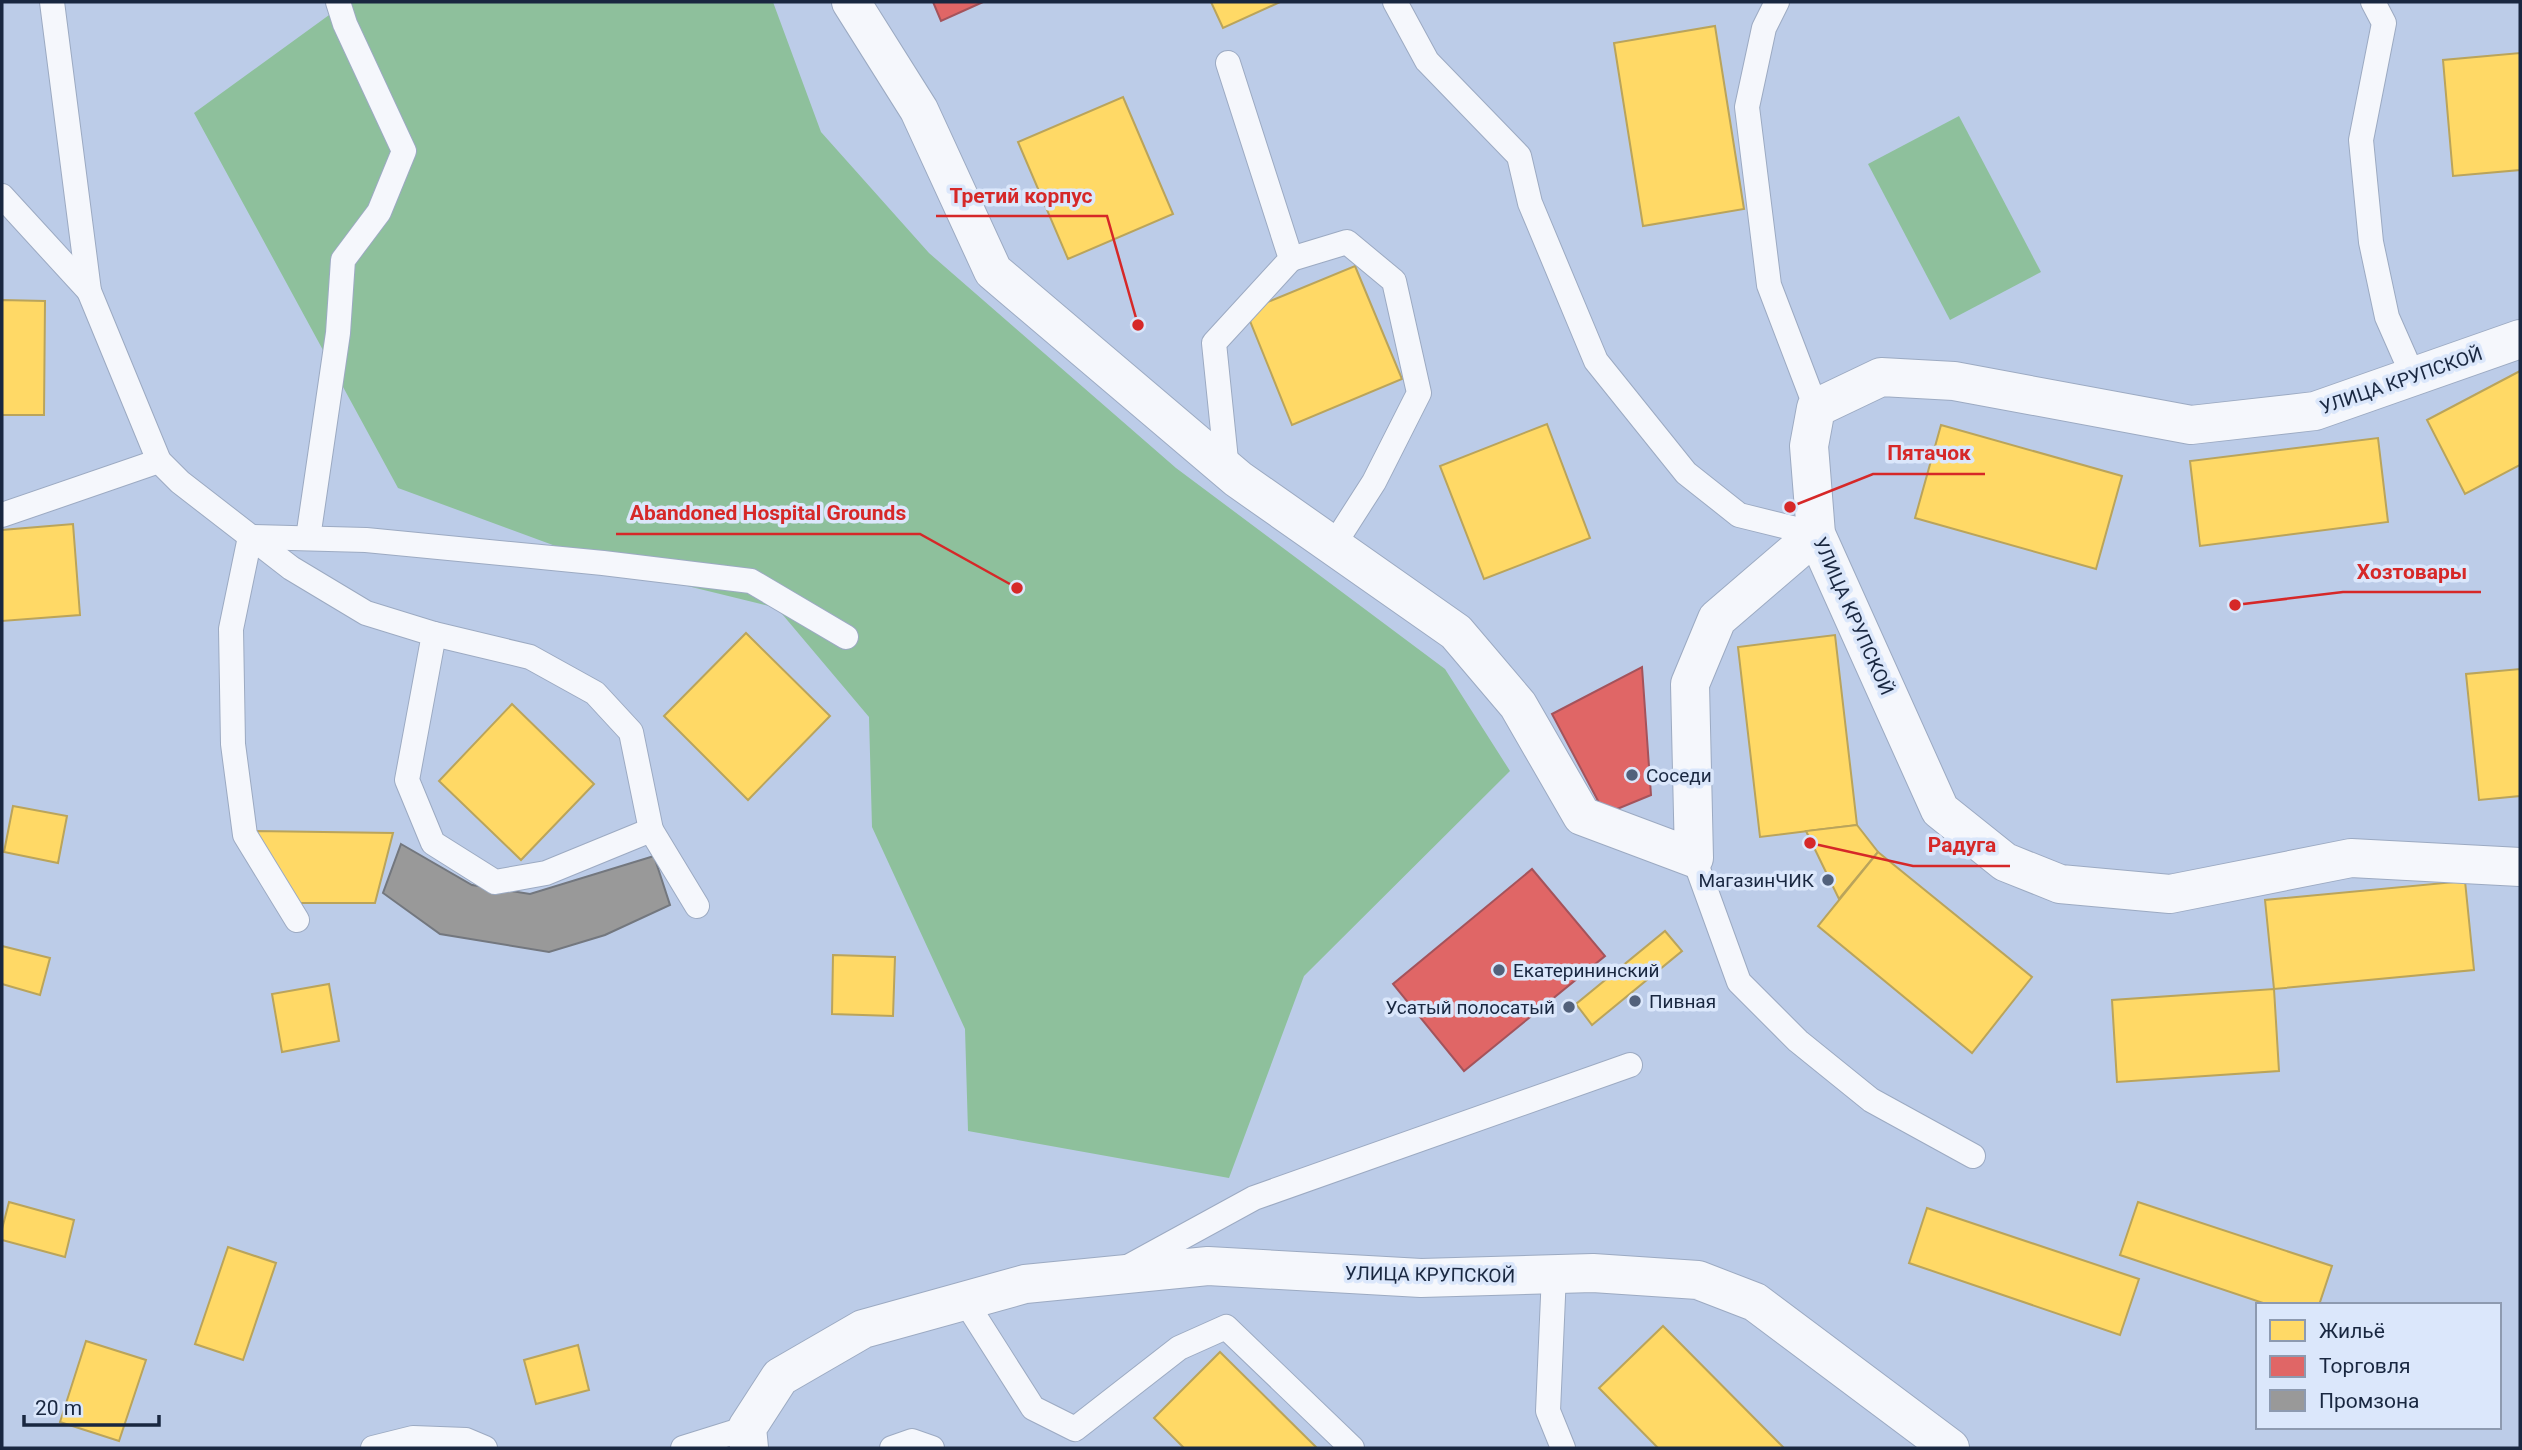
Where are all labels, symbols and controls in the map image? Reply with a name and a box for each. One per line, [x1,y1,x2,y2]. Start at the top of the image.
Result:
callout: Третий корпус [936,174,1107,216]
text: Третий корпус [949,184,1093,208]
street label: УЛИЦА КРУПСКОЙ [2317,342,2485,419]
callout: Пятачок [1873,432,1985,474]
text: Пятачок [1887,441,1971,465]
callout: Abandoned Hospital Grounds [616,492,920,534]
text: Abandoned Hospital Grounds [630,501,906,525]
street label: УЛИЦА КРУПСКОЙ [1808,534,1899,699]
callout: Хозтовары [2343,550,2481,592]
text: Хозтовары [2357,560,2467,584]
place label: Соседи [1646,764,1712,787]
marker: Соседи [1624,767,1640,783]
callout: Радуга [1913,824,2010,866]
text: Радуга [1928,833,1996,857]
place label: МагазинЧИК [1698,869,1815,892]
marker: МагазинЧИК [1820,872,1836,888]
place label: Екатерининский [1513,959,1659,982]
marker: Екатерининский [1491,962,1507,978]
place label: Пивная [1649,990,1716,1013]
marker: Пивная [1627,993,1643,1009]
place label: Усатый полосатый [1386,996,1555,1019]
marker: Усатый полосатый [1561,999,1577,1015]
street label: УЛИЦА КРУПСКОЙ [1345,1262,1515,1287]
legend [2256,1303,2501,1429]
text: Жильё [2319,1319,2385,1343]
text: Торговля [2319,1354,2411,1378]
scale bar [24,1384,159,1428]
text: Промзона [2319,1389,2420,1413]
text: 20 m [35,1396,82,1420]

